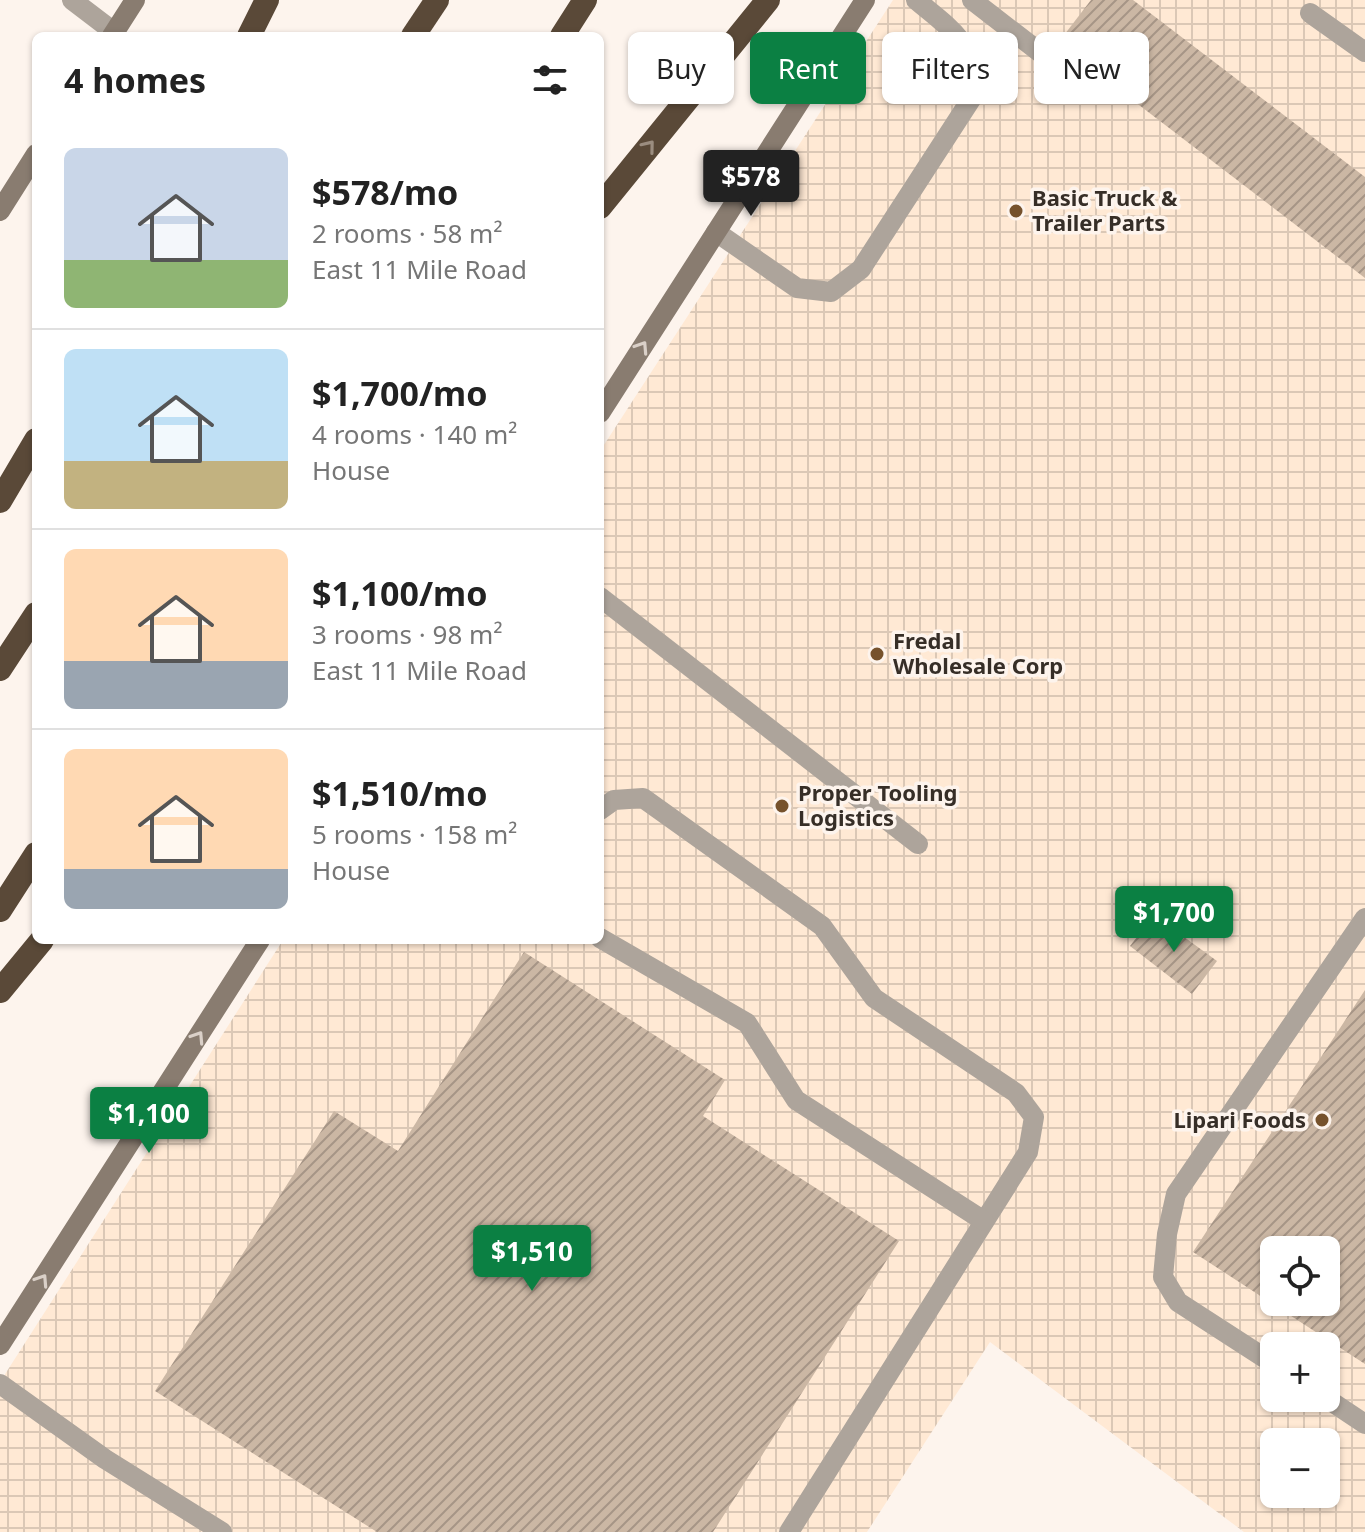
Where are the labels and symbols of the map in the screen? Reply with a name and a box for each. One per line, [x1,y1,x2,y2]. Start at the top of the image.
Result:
one-way arrow [639,141,654,156]
pin: $578 [704,150,798,218]
place label: Basic Truck & Trailer Parts [1032,182,1178,237]
marker: Basic Truck & Trailer Parts [1007,202,1025,220]
one-way arrow [633,341,648,356]
place label: Fredal Wholesale Corp [893,625,1063,680]
marker: Fredal Wholesale Corp [868,645,886,663]
place label: Proper Tooling Logistics [798,777,957,832]
marker: Proper Tooling Logistics [773,797,791,815]
pin: $1,700 [1109,886,1239,954]
one-way arrow [188,1032,203,1046]
pin: $1,100 [84,1087,214,1155]
place label: Lipari Foods [1173,1104,1306,1134]
marker: Lipari Foods [1313,1111,1331,1129]
pin: $1,510 [467,1225,597,1293]
one-way arrow [33,1274,48,1288]

